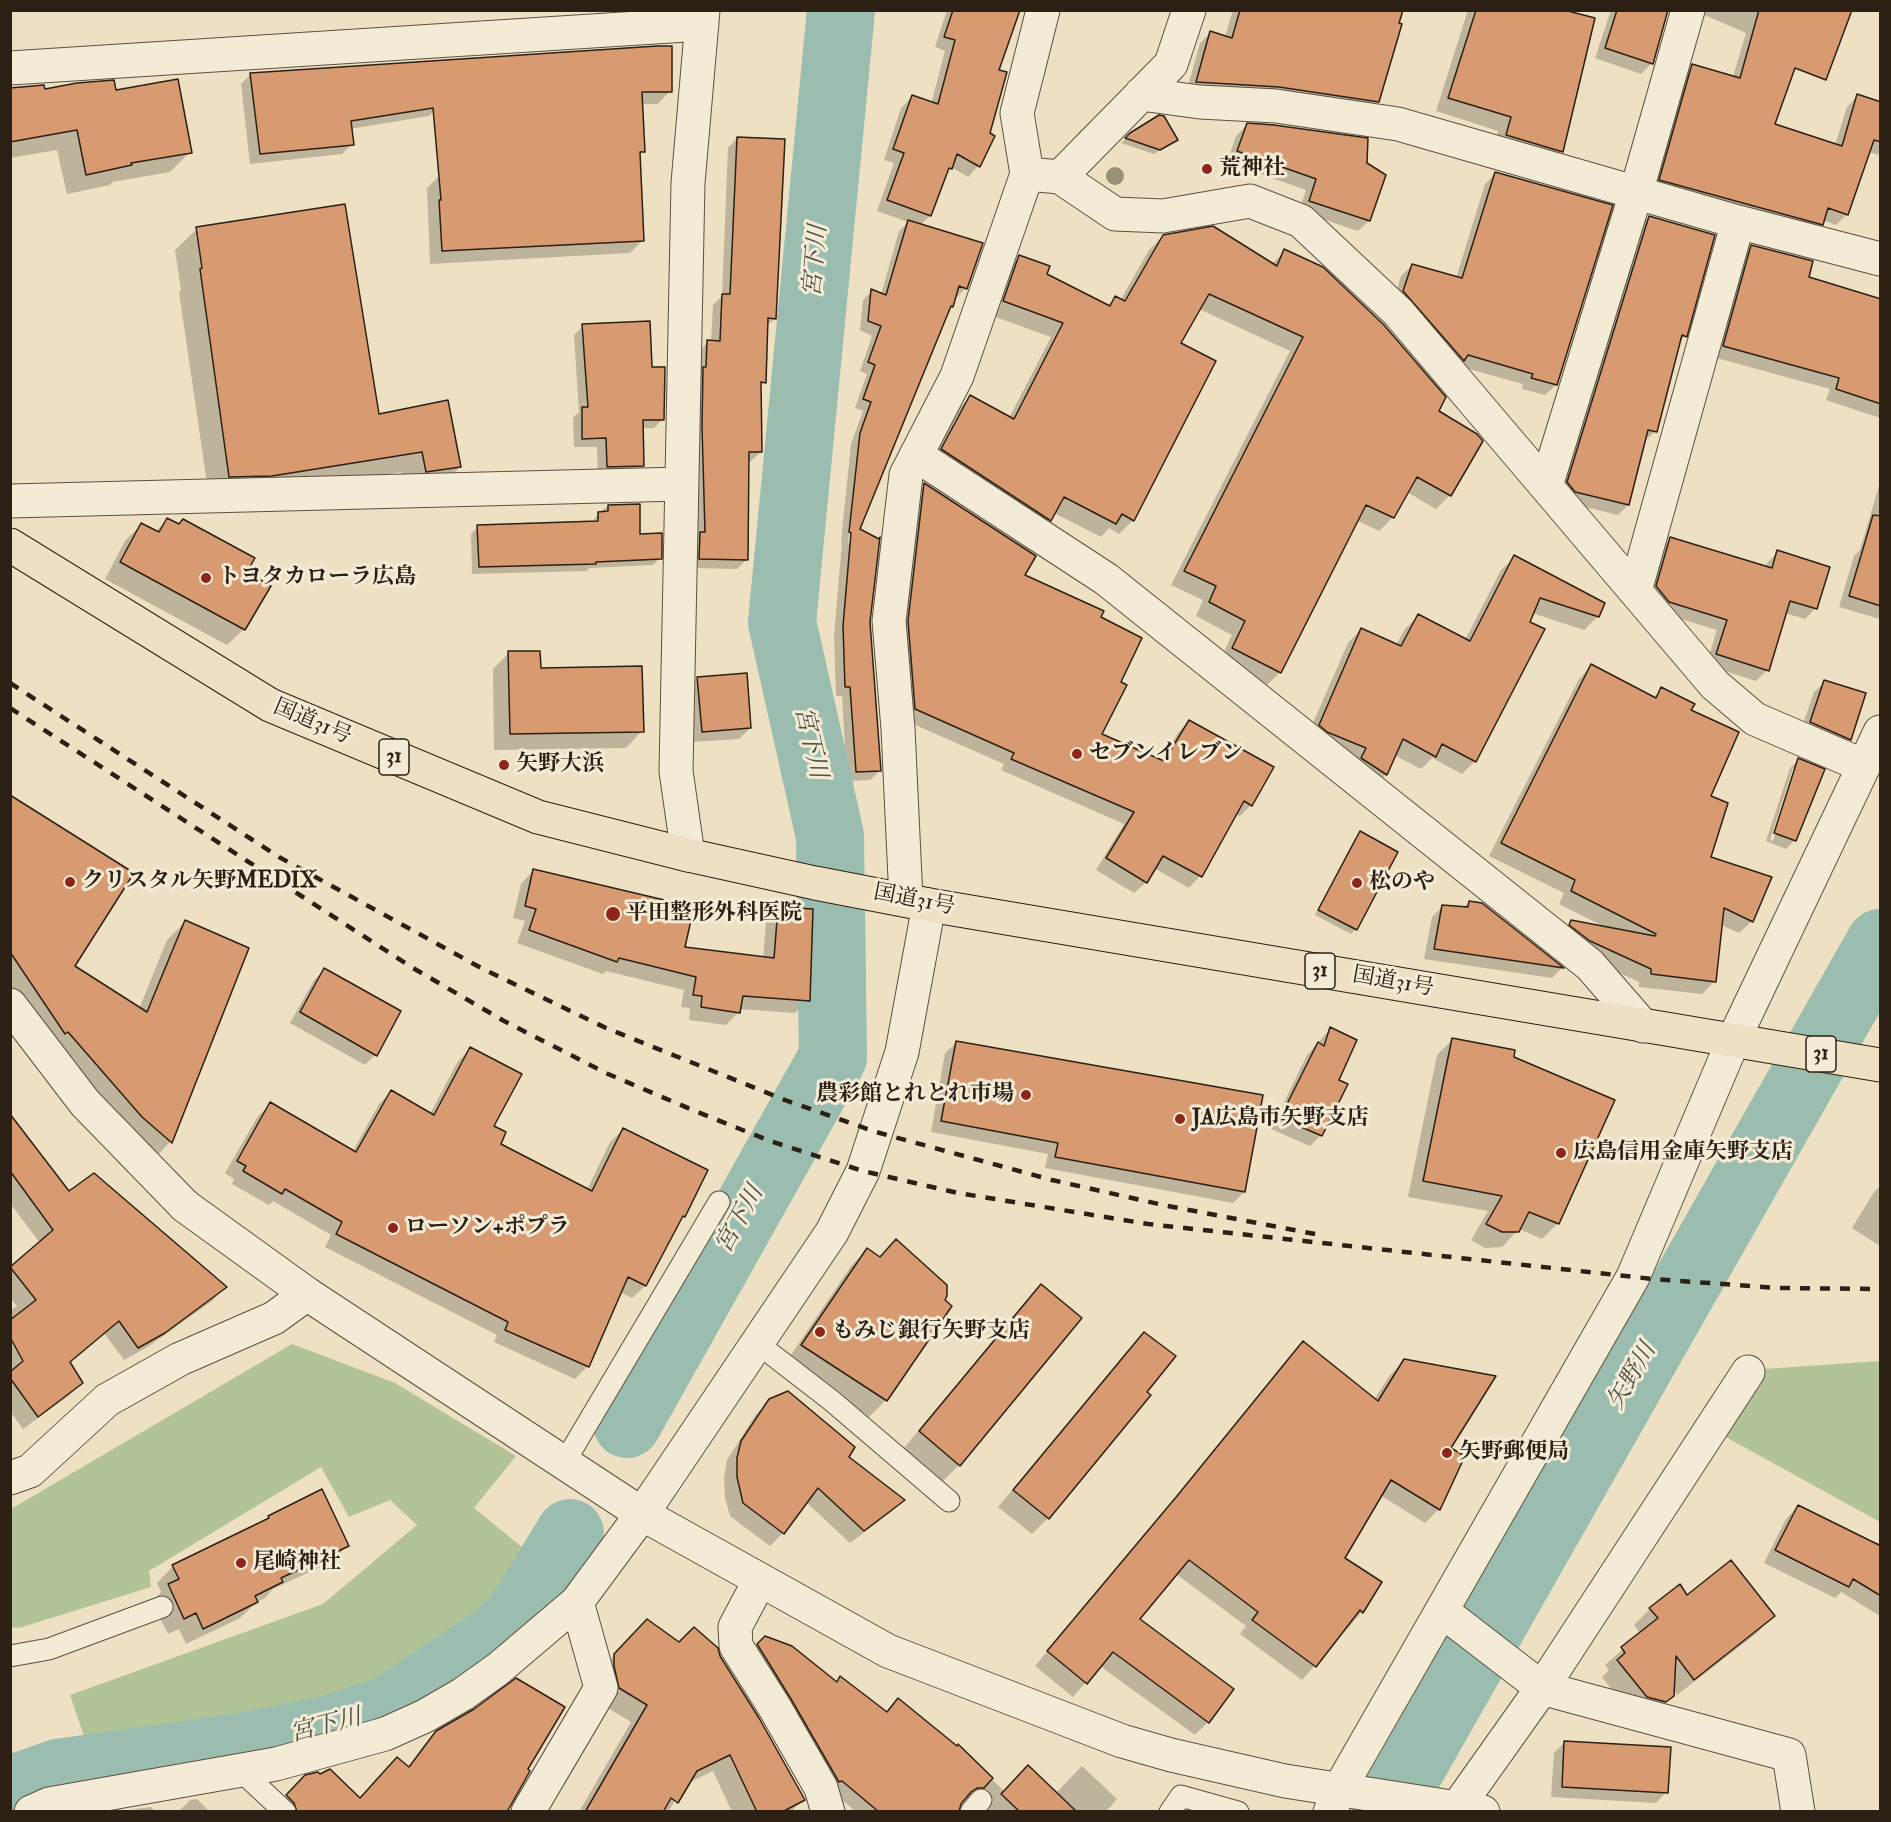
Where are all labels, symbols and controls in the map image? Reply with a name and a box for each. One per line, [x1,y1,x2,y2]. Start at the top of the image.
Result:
place label: 荒神社 [1219,156,1285,182]
marker: 荒神社 [1200,162,1214,176]
water label: 宮下川 [800,224,834,298]
place label: トヨタカローラ広島 [218,565,416,591]
marker: トヨタカローラ広島 [199,571,213,585]
street label: 国道31号 [269,695,355,751]
water label: 宮下川 [787,705,831,781]
road number: 31 [379,739,409,775]
place label: セブンイレブン [1089,741,1243,767]
marker: セブンイレブン [1070,747,1084,761]
place label: 矢野大浜 [516,752,604,778]
marker: 矢野大浜 [497,758,511,772]
place label: クリスタル矢野MEDIX [82,869,317,895]
place label: 松のや [1369,870,1435,896]
marker: クリスタル矢野MEDIX [63,875,77,889]
marker: 松のや [1350,876,1364,890]
street label: 国道31号 [871,880,957,922]
place label: 平田整形外科医院 [626,901,802,927]
marker: 平田整形外科医院 [604,905,622,923]
road number: 31 [1305,953,1335,989]
street label: 国道31号 [1350,963,1436,1003]
road number: 31 [1806,1036,1836,1072]
place label: 農彩館とれとれ市場 [816,1082,1014,1108]
marker: 農彩館とれとれ市場 [1019,1088,1033,1102]
place label: JA広島市矢野支店 [1192,1106,1369,1132]
marker: JA広島市矢野支店 [1173,1112,1187,1126]
place label: 広島信用金庫矢野支店 [1573,1140,1793,1166]
marker: 広島信用金庫矢野支店 [1554,1146,1568,1160]
water label: 宮下川 [711,1182,771,1258]
place label: ローソン+ポプラ [405,1215,570,1241]
marker: ローソン+ポプラ [386,1221,400,1235]
place label: もみじ銀行矢野支店 [832,1319,1030,1345]
marker: もみじ銀行矢野支店 [813,1325,827,1339]
water label: 矢野川 [1603,1339,1663,1415]
place label: 矢野郵便局 [1459,1440,1569,1466]
marker: 矢野郵便局 [1440,1446,1454,1460]
place label: 尾崎神社 [253,1550,341,1576]
marker: 尾崎神社 [234,1556,248,1570]
water label: 宮下川 [288,1704,364,1750]

